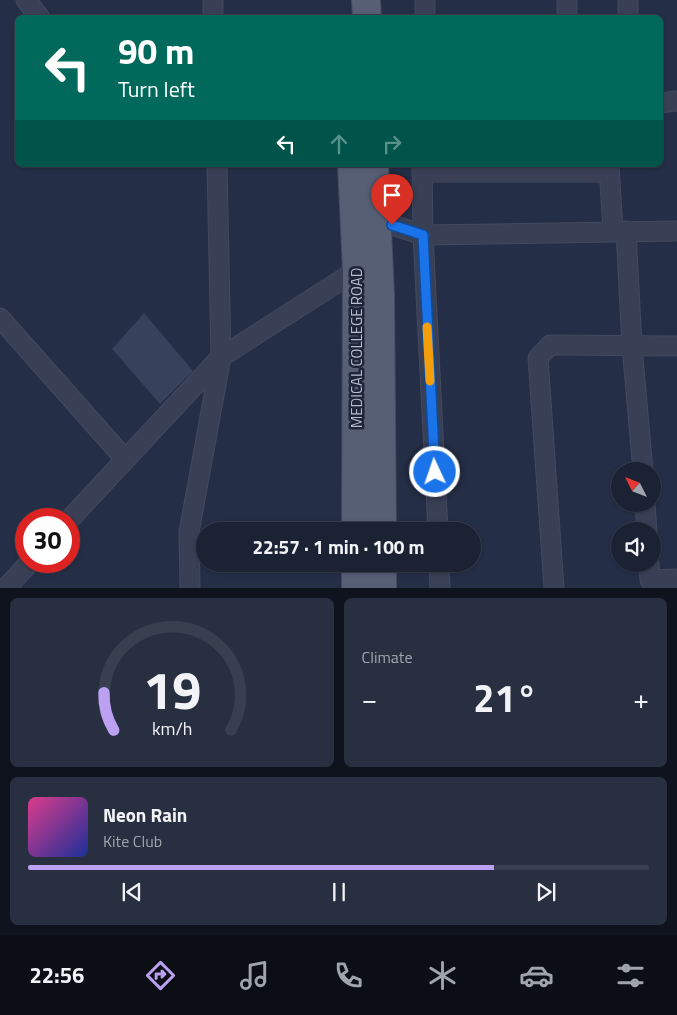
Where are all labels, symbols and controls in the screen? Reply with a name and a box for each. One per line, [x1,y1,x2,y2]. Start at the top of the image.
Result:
text: 90 m [118,24,194,78]
icon: left [35,35,100,100]
text: Turn left [118,72,195,106]
icon: left [272,130,300,158]
icon: ahead [325,130,353,158]
icon: right [378,130,406,158]
pin [371,174,413,225]
icon: arrive [378,181,406,209]
street label: MEDICAL COLLEGE ROAD [345,268,368,428]
position arrow [408,445,460,497]
north arrow [611,462,661,512]
map controls [611,462,661,572]
speed limit sign: 30 [15,508,80,573]
button: sound [611,522,661,572]
text: 22:57 · 1 min · 100 m [252,532,425,561]
text: Climate [362,645,413,669]
text: 19 [143,650,201,729]
text: 21° [473,669,537,727]
text: − [362,677,377,720]
text: + [633,677,649,720]
text: km/h [152,715,192,742]
text: Neon Rain [103,800,187,829]
text: Kite Club [103,829,162,853]
icon: previous [118,878,146,906]
icon: pause [325,878,353,906]
icon: next [532,878,560,906]
text: 22:56 [29,958,84,992]
icon: directions [143,958,178,993]
icon: music [237,958,272,993]
icon: phone [331,958,366,993]
icon: climate [425,958,460,993]
icon: car [519,958,554,993]
icon: filters [613,958,648,993]

